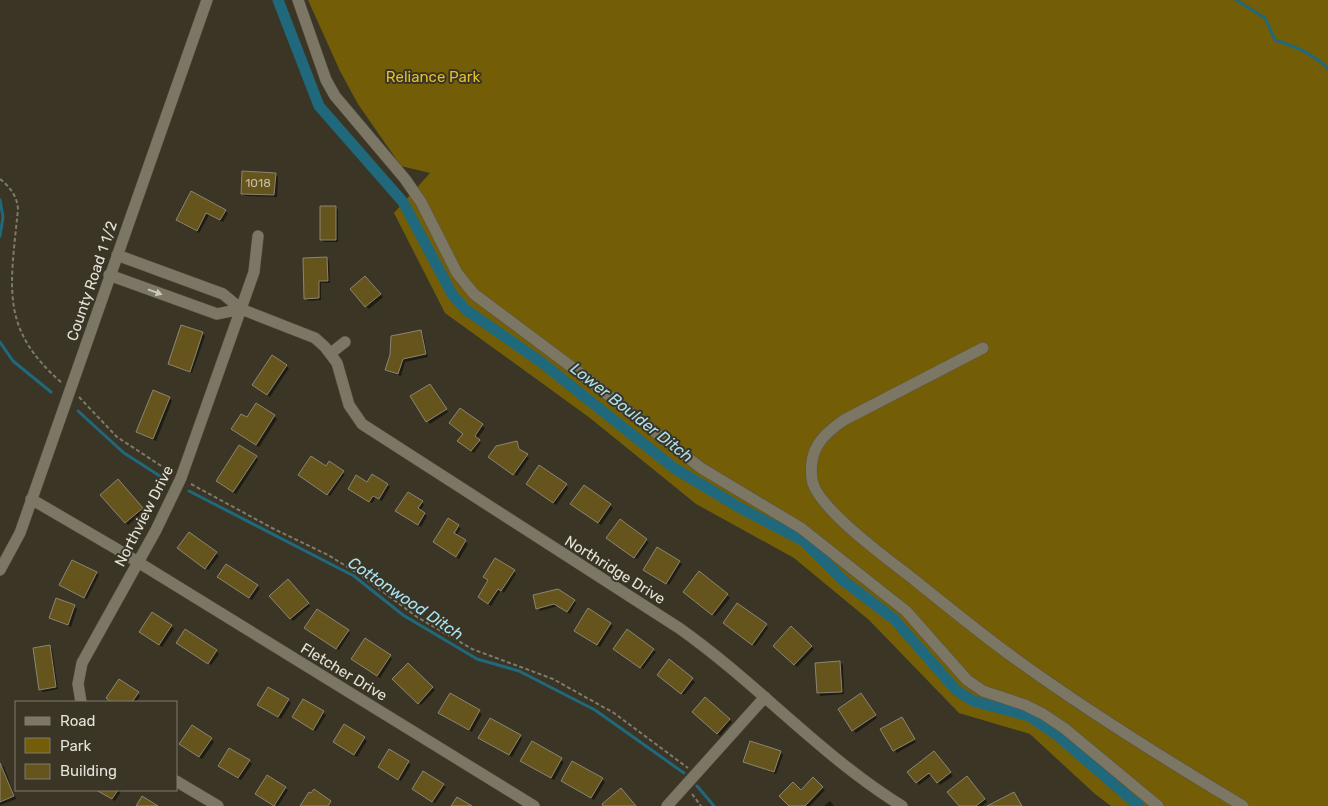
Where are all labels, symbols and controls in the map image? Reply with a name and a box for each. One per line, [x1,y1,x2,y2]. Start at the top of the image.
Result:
park label: Reliance Park [386,68,480,86]
house number: 1018 [245,176,271,190]
street label: County Road 1 1/2 [63,219,121,343]
one-way arrow [148,288,163,296]
water label: Lower Boulder Ditch [567,359,697,466]
street label: Northview Drive [111,462,177,570]
street label: Northridge Drive [561,532,669,608]
water label: Cottonwood Ditch [345,553,467,644]
street label: Fletcher Drive [298,639,390,705]
legend [15,701,178,791]
text: Road [60,712,96,730]
text: Park [60,737,91,755]
text: Building [60,762,117,780]

